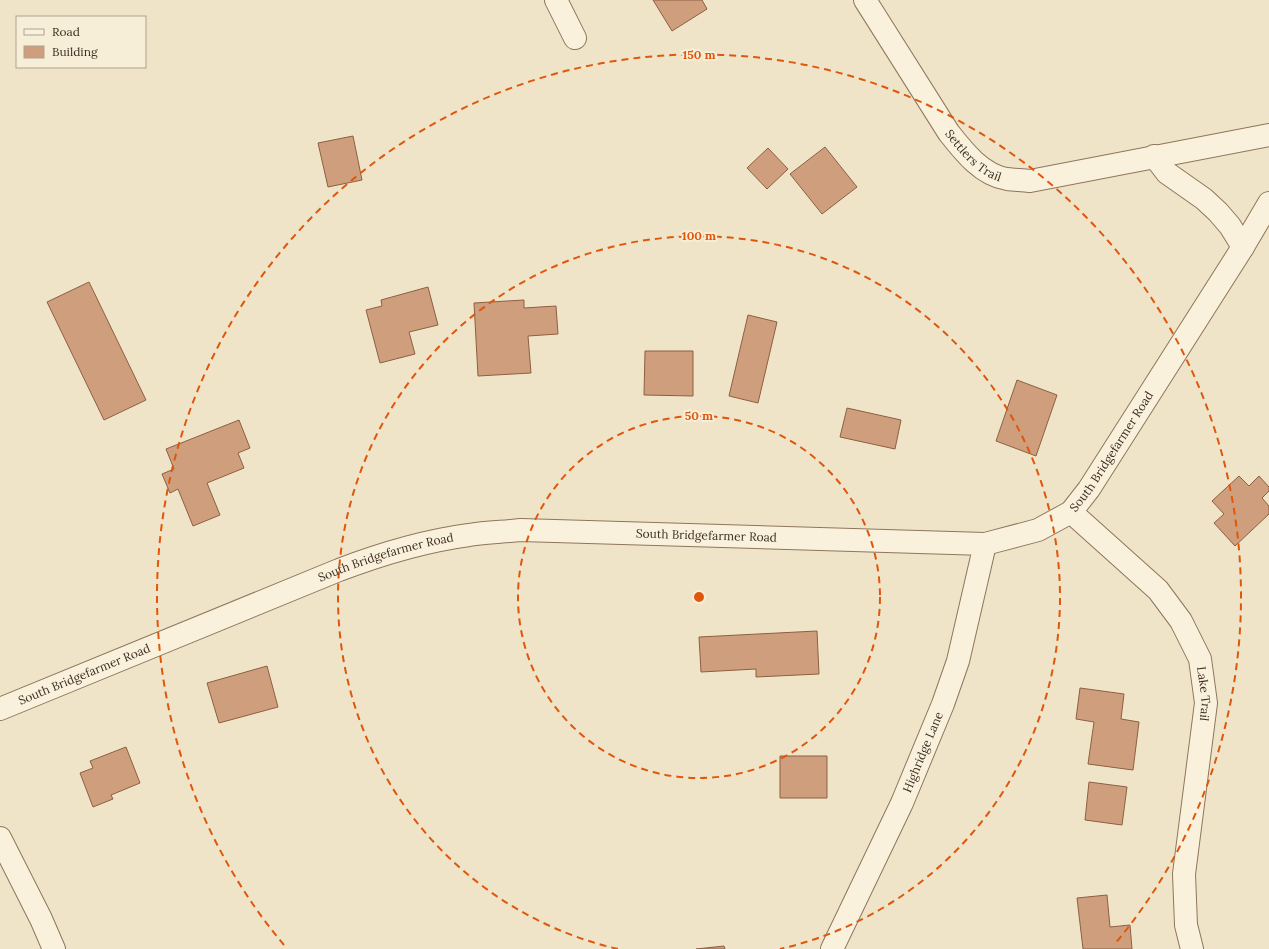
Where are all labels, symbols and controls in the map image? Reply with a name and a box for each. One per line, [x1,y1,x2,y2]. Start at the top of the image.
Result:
legend [16,16,146,68]
text: Road [52,24,80,39]
text: Building [52,44,98,59]
text: 150 m [682,47,716,62]
street label: Settlers Trail [942,126,1003,184]
text: 100 m [682,228,716,243]
street label: South Bridgefarmer Road [1066,388,1156,515]
text: 50 m [685,408,713,423]
street label: South Bridgefarmer Road [636,525,777,545]
street label: South Bridgefarmer Road [316,529,455,585]
centre of rings [692,590,706,604]
street label: South Bridgefarmer Road [16,640,152,708]
street label: Lake Trail [1194,665,1214,722]
street label: Highridge Lane [899,709,946,795]

